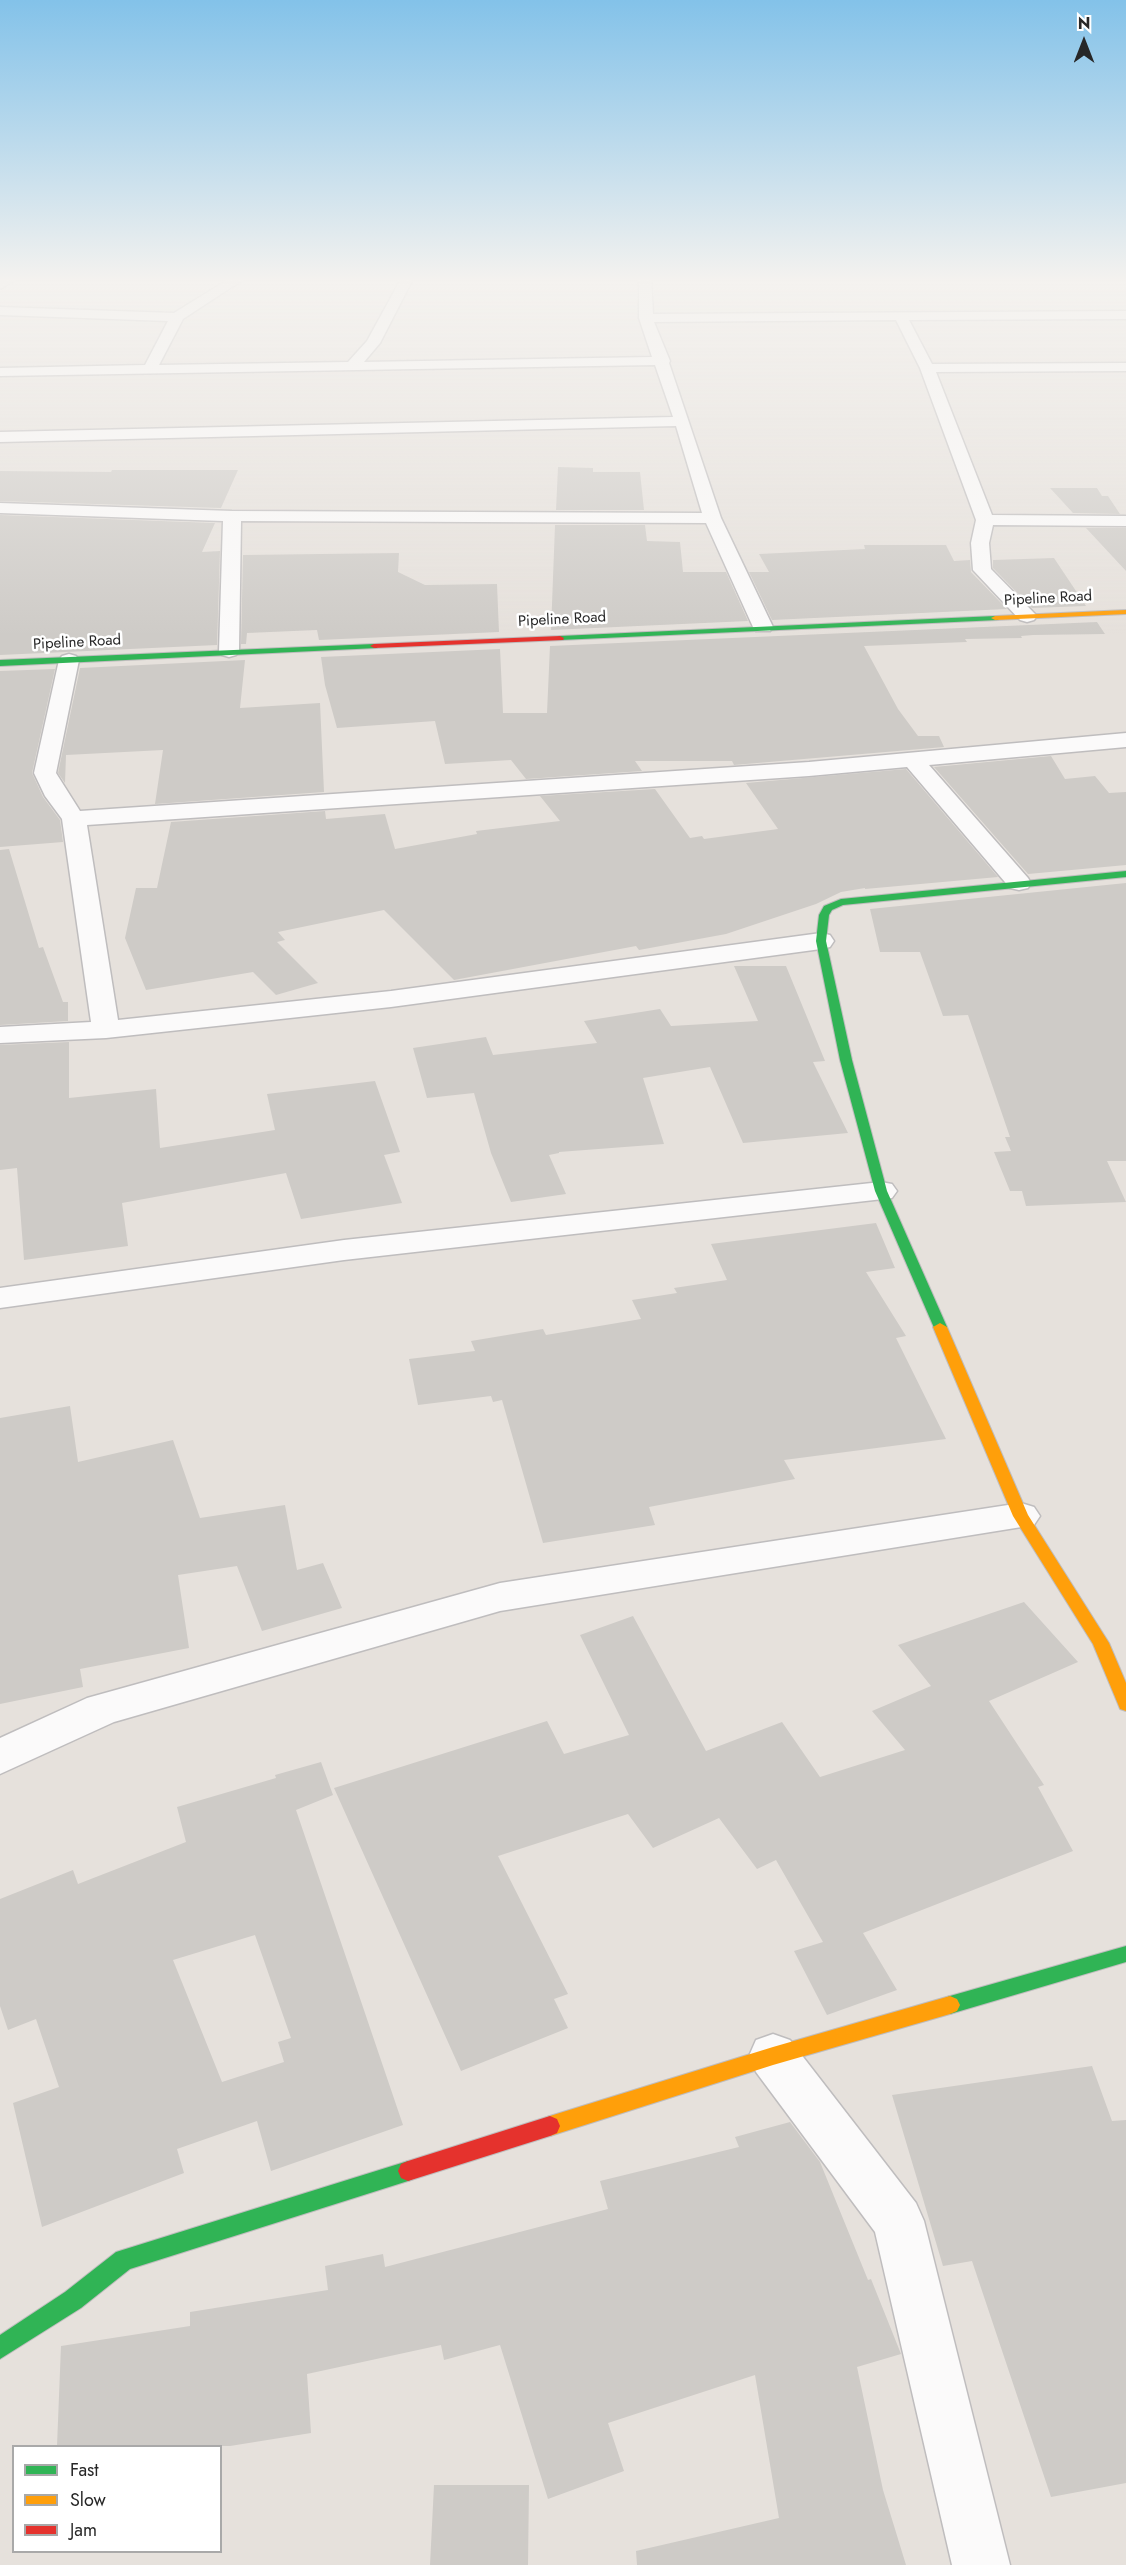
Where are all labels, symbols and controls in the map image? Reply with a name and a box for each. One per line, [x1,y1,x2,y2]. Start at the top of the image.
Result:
north arrow [1054,12,1114,72]
text: N [1078,12,1090,35]
street label: Pipeline Road [1003,588,1093,610]
street label: Pipeline Road [517,609,607,631]
street label: Pipeline Road [32,632,122,654]
legend [12,2445,222,2553]
text: Fast [70,2457,99,2483]
text: Slow [70,2487,106,2513]
text: Jam [70,2517,97,2543]

